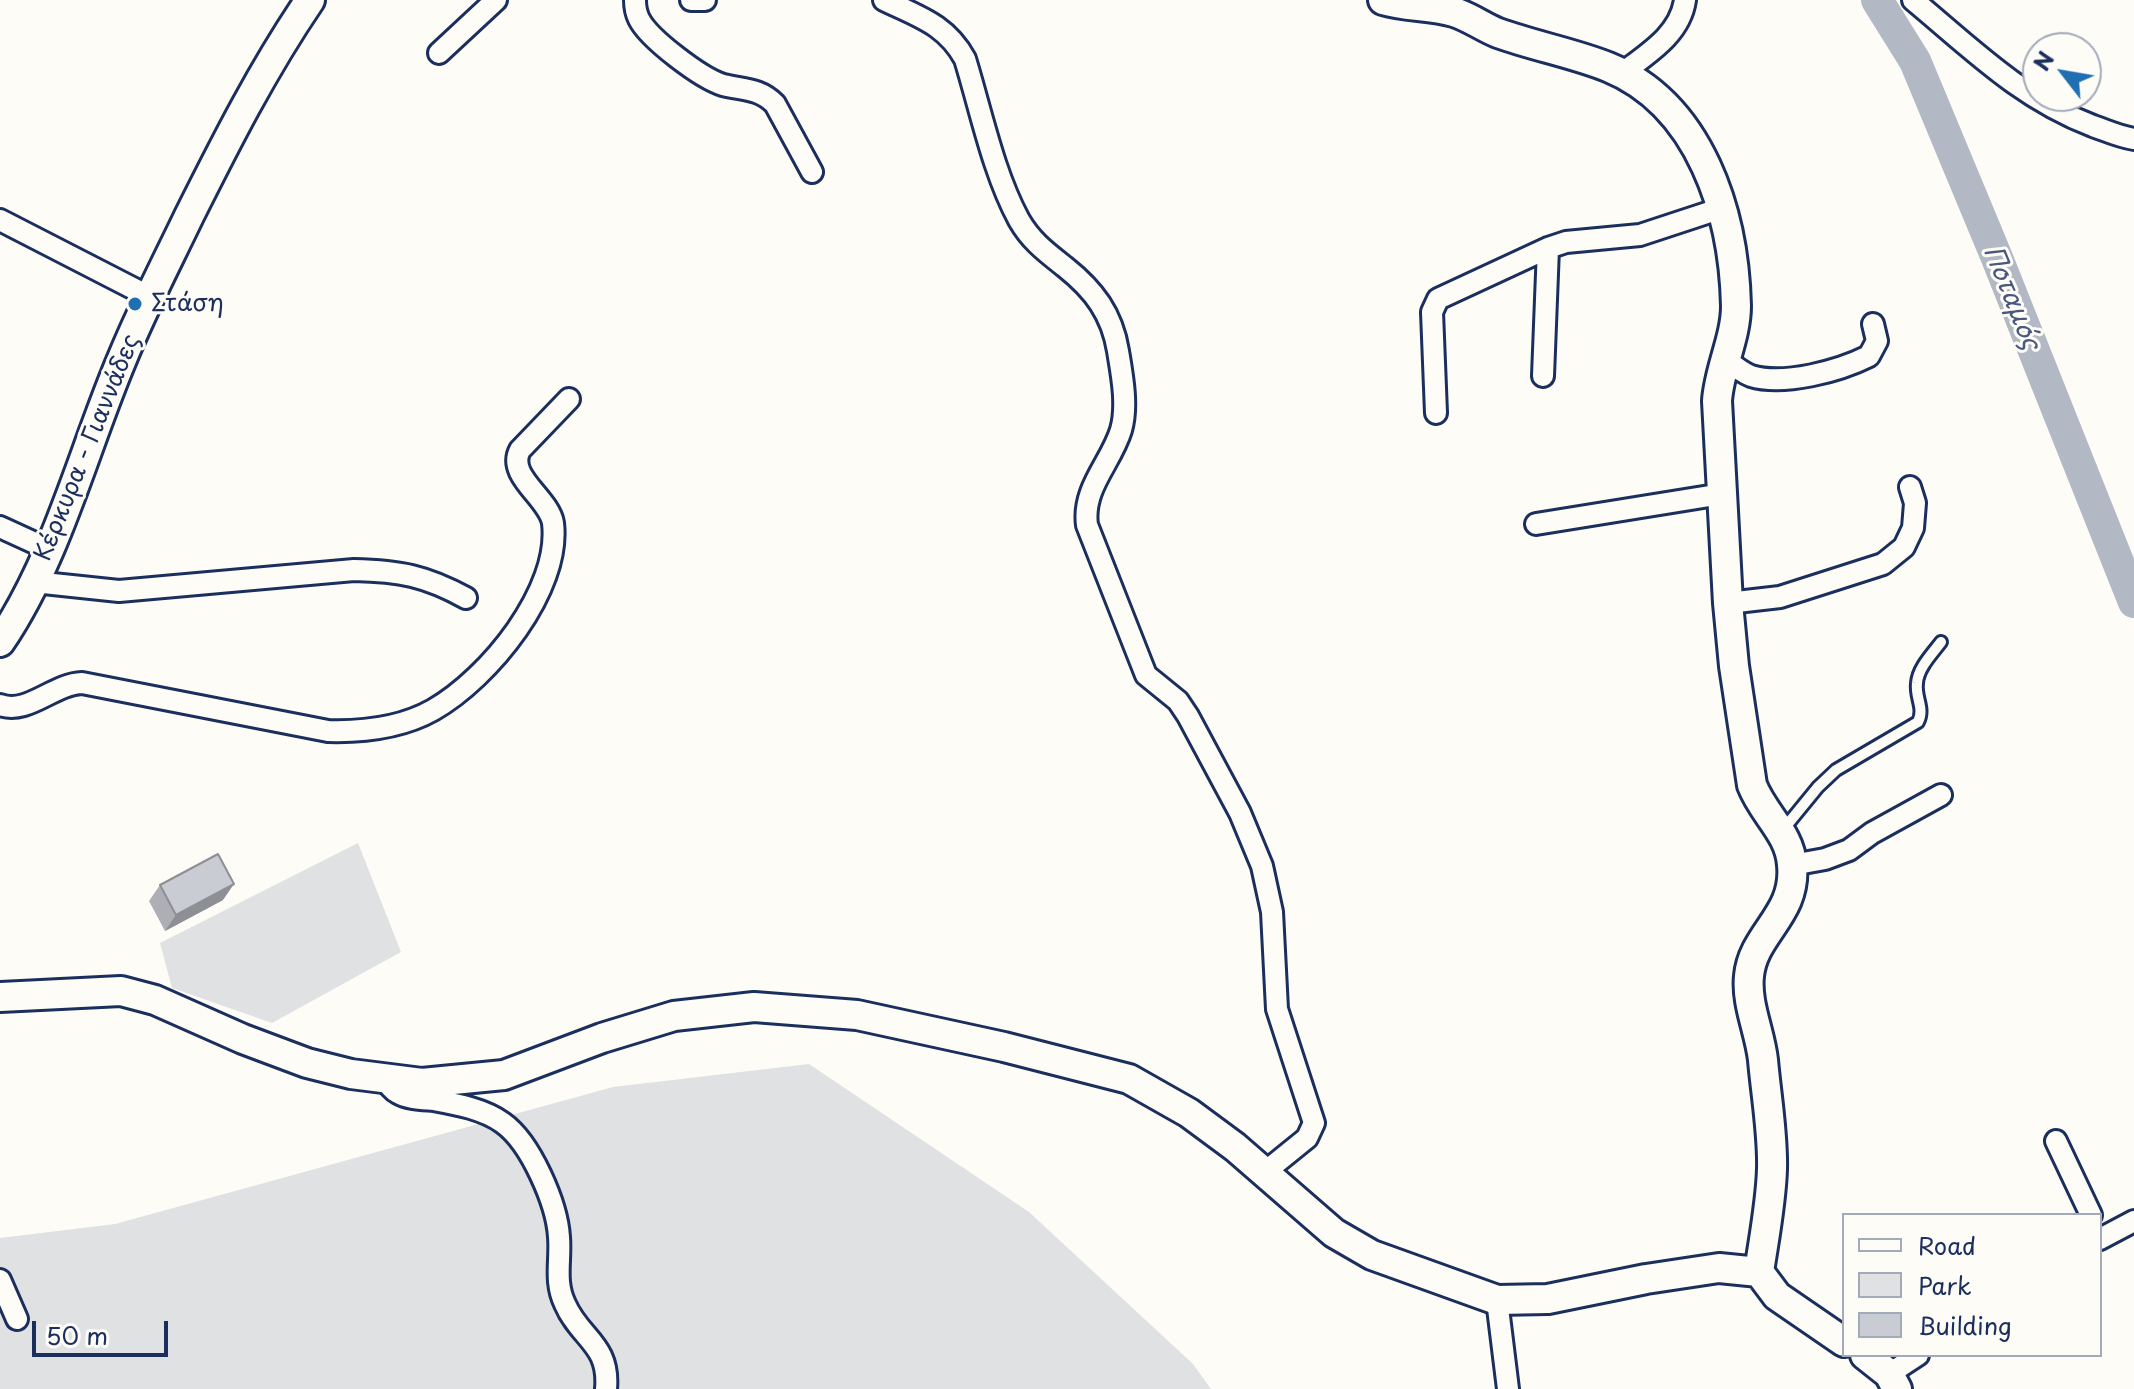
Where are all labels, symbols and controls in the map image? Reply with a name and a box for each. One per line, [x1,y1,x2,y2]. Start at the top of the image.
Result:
north arrow [2022,32,2102,112]
text: N [2024,44,2061,76]
water label: Ποταμός [1976,241,2046,355]
place label: Στάση [151,290,224,318]
marker: Στάση [126,295,144,313]
street label: Κέρκυρα - Γιαννάδες [29,330,147,566]
legend [1842,1213,2102,1357]
text: Road [1918,1227,1976,1263]
text: Park [1918,1267,1972,1303]
scale bar [36,1305,172,1355]
text: Building [1918,1307,2012,1343]
text: 50 m [46,1317,108,1353]

